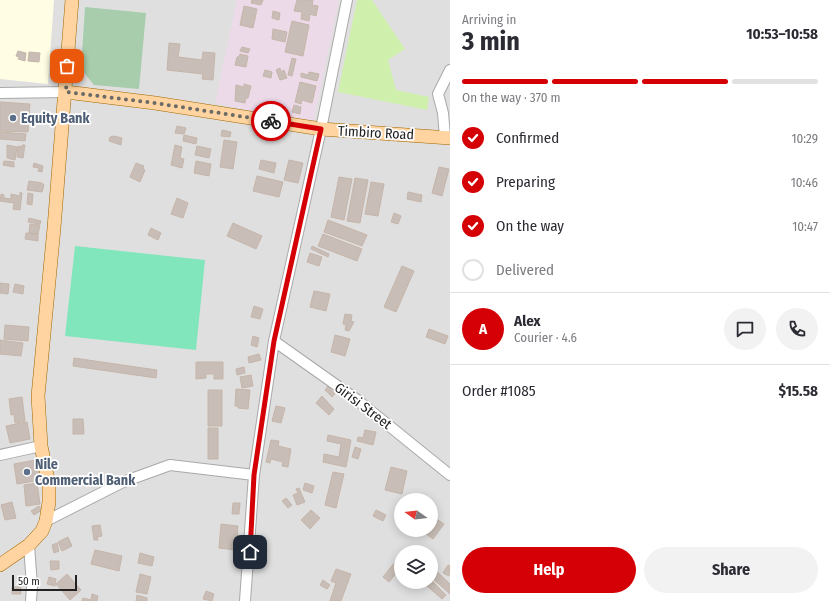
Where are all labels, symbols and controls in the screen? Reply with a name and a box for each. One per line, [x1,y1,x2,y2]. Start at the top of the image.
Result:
text: Arriving in [462,12,516,27]
text: 10:53–10:58 [746,25,818,43]
text: 3 min [462,26,520,57]
pin [50,49,84,83]
icon: bag [56,55,78,77]
text: On the way · 370 m [462,90,561,105]
courier [251,101,291,141]
place label: Equity Bank [21,110,90,127]
icon: bike [260,110,282,132]
marker: Equity Bank [8,113,18,123]
street label: Timbiro Road [338,123,414,143]
icon: check [462,127,484,149]
text: Confirmed [496,129,559,147]
text: 10:29 [791,131,818,146]
icon: check [462,171,484,193]
text: Preparing [496,173,555,191]
text: 10:46 [791,175,818,190]
icon: check [462,215,484,237]
text: On the way [496,217,564,235]
text: 10:47 [792,219,818,234]
text: Delivered [496,261,554,279]
button: chat [724,308,766,350]
button: phone [776,308,818,350]
text: Alex [514,312,541,330]
text: A [479,320,487,338]
text: Courier · 4.6 [514,330,577,345]
street label: Girisi Street [331,379,395,433]
text: Order #1085 [462,382,536,400]
text: $15.58 [778,382,818,400]
place label: Nile Commercial Bank [35,456,136,489]
marker: Nile Commercial Bank [22,467,32,477]
north arrow [394,493,438,537]
map controls [394,493,438,589]
pin [233,535,267,569]
icon: home [239,541,261,563]
button: layers [394,545,438,589]
button: Help [462,547,636,593]
button: Share [644,547,818,593]
scale bar [12,573,77,592]
text: 50 m [18,575,40,588]

